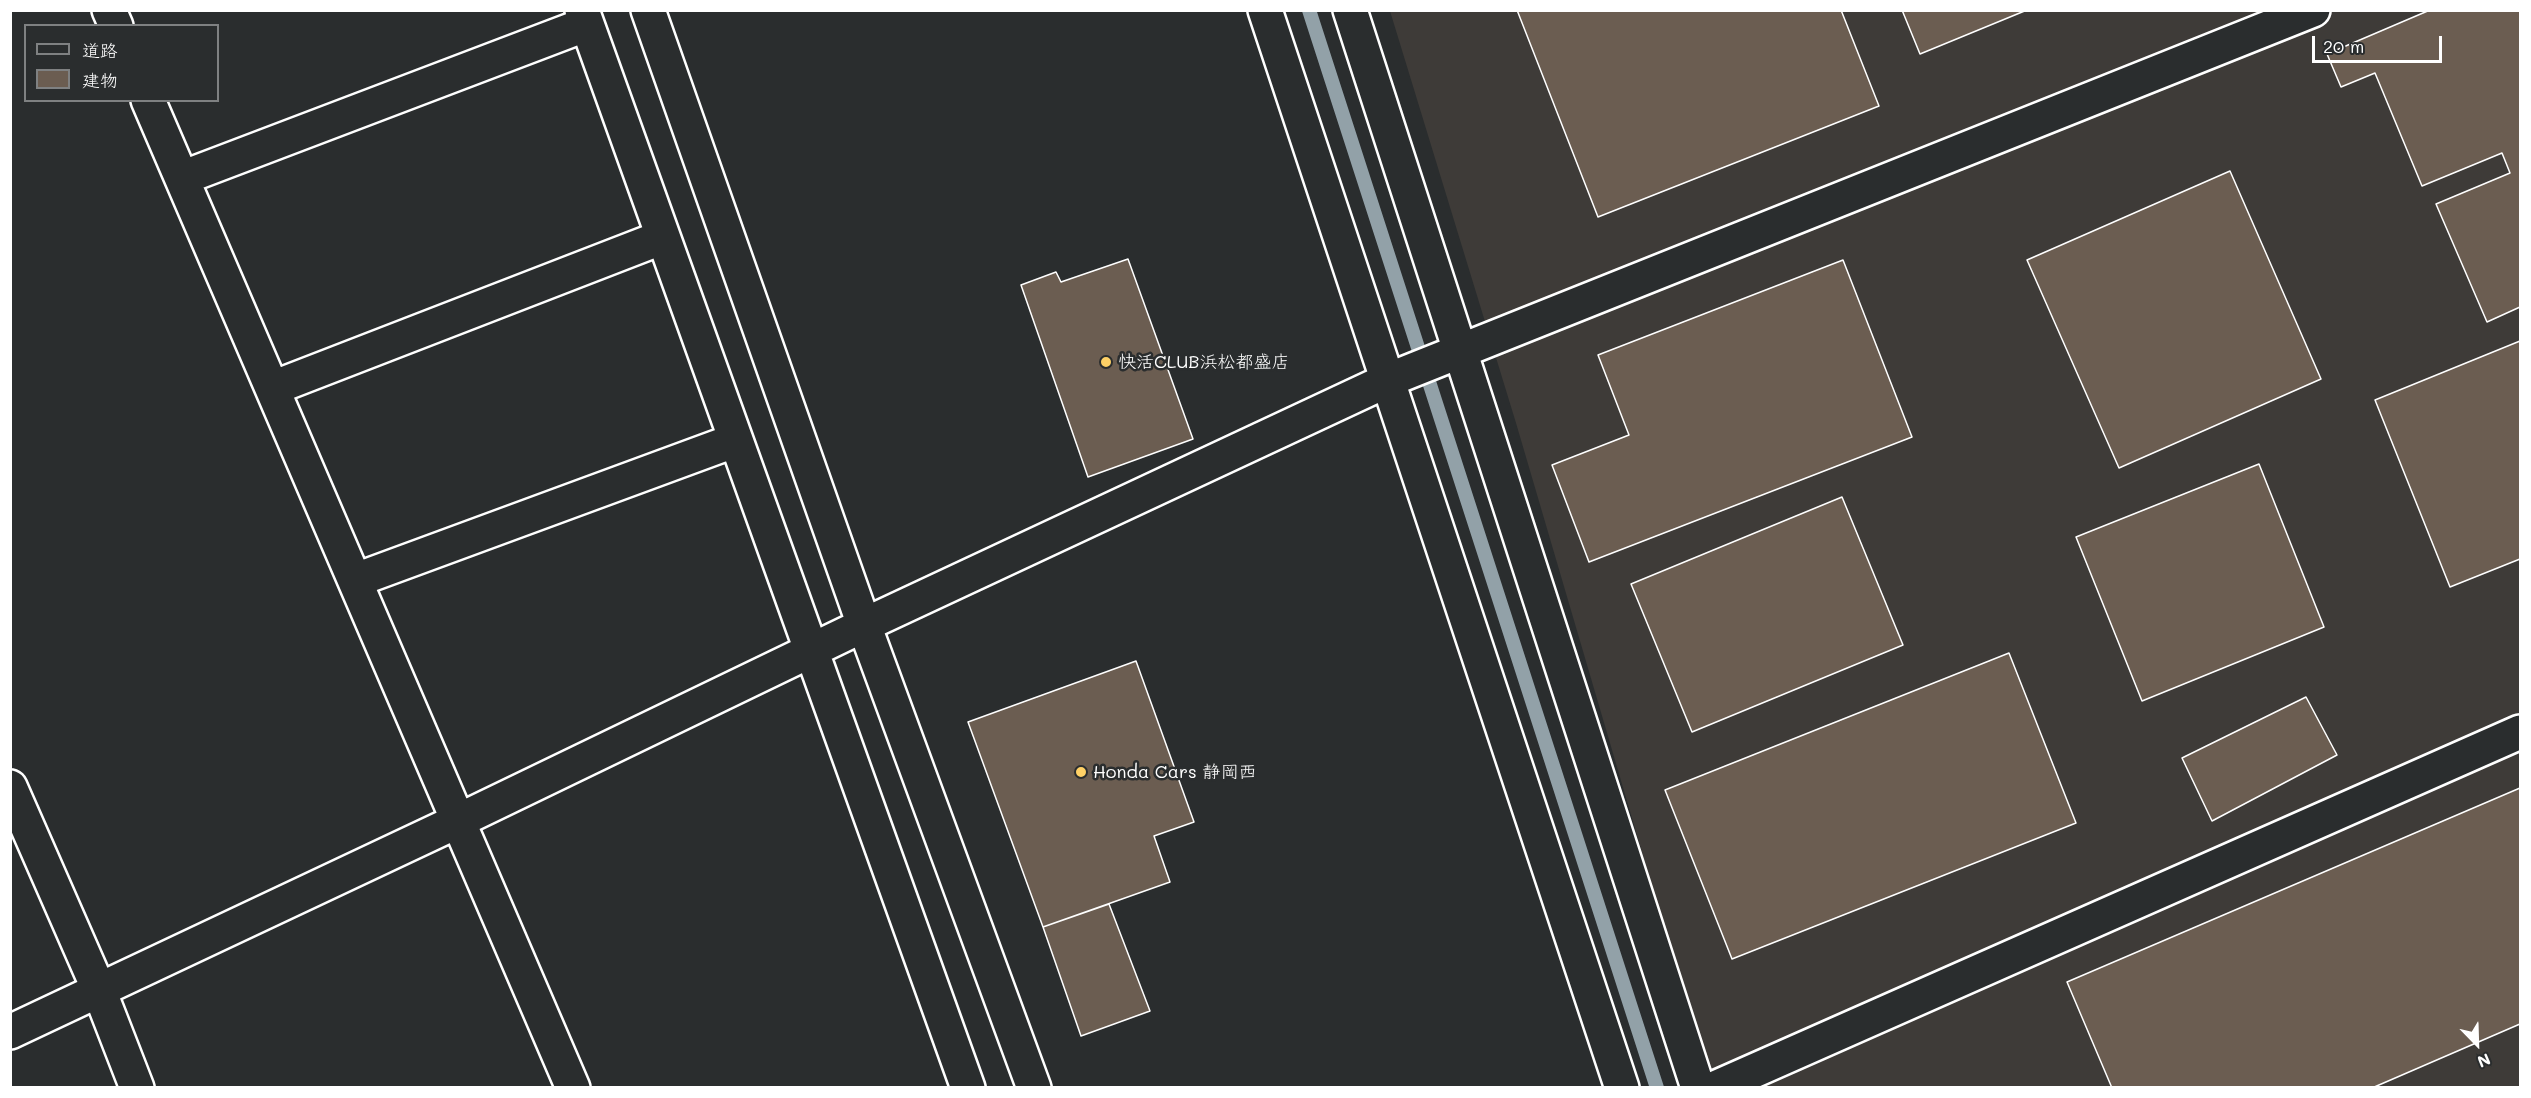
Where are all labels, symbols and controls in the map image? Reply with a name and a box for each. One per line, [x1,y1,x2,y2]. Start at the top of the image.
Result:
legend [24,24,219,102]
scale bar [2315,24,2446,62]
text: 20 m [2323,34,2364,58]
text: 道路 [82,38,118,62]
text: 建物 [82,68,118,92]
place label: 快活CLUB浜松都盛店 [1118,351,1290,373]
marker: 快活CLUB浜松都盛店 [1099,355,1113,369]
place label: Honda Cars 静岡西 [1093,761,1256,783]
marker: Honda Cars 静岡西 [1074,765,1088,779]
north arrow [2447,1014,2507,1074]
text: N [2475,1049,2494,1073]

